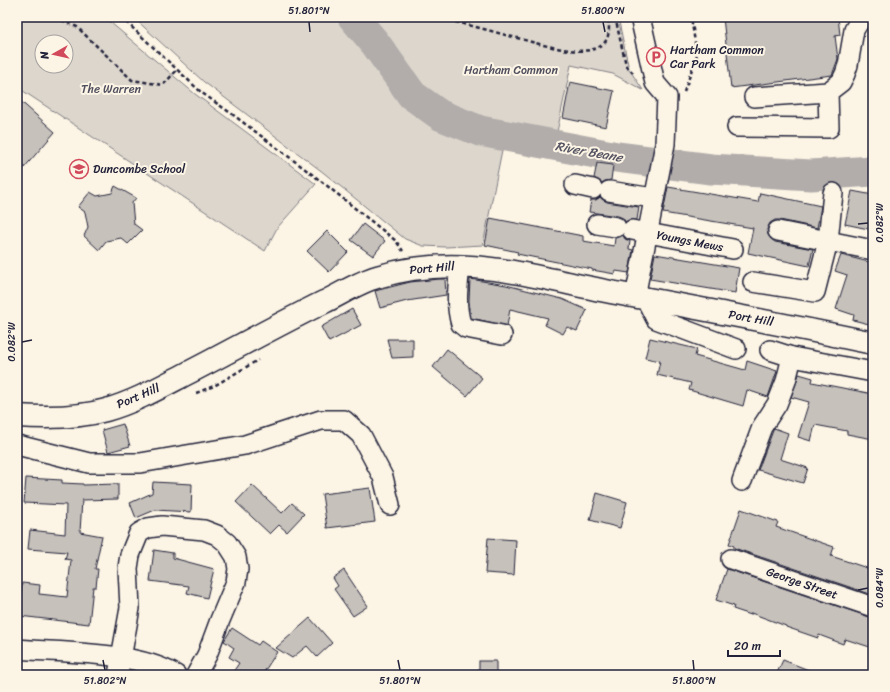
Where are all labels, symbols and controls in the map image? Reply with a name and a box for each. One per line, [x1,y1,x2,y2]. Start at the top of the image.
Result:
text: 51.801°N [288,2,330,20]
text: 51.800°N [581,2,625,20]
north arrow [34,34,74,74]
place label: Hartham Common Car Park [670,39,764,75]
parking icon: Hartham Common Car Park [645,46,667,68]
text: N [35,50,55,61]
park label: Hartham Common [464,59,558,81]
park label: The Warren [81,78,141,100]
water label: River Beane [554,134,626,169]
school or university icon: Duncombe School [68,158,90,180]
place label: Duncombe School [93,158,186,180]
text: 0.082°W [871,203,889,243]
street label: Youngs Mews [655,224,726,258]
street label: Port Hill [408,255,456,281]
street label: Port Hill [727,303,776,333]
text: 0.082°W [3,322,21,362]
street label: Port Hill [113,377,164,415]
street label: George Street [763,560,841,606]
text: 0.084°W [871,568,889,608]
scale bar [728,632,780,658]
text: 20 m [734,635,761,657]
text: 51.802°N [84,672,126,690]
text: 51.801°N [379,672,421,690]
text: 51.800°N [672,672,716,690]

